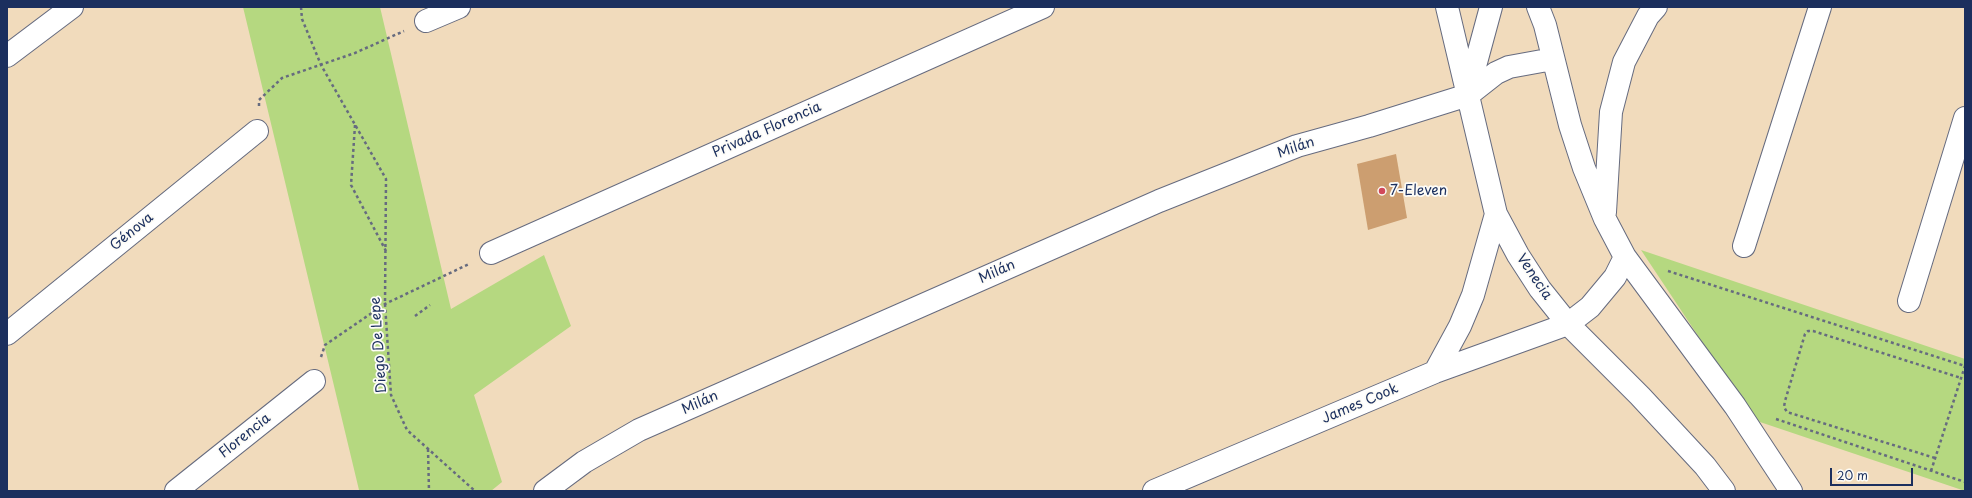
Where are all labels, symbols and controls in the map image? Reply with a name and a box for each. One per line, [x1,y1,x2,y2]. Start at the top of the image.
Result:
street label: Privada Florencia [710,99,824,161]
street label: Milán [1275,134,1317,162]
place label: 7-Eleven [1390,183,1447,199]
marker: 7-Eleven [1377,186,1387,196]
street label: Génova [107,209,157,255]
street label: Venecia [1513,251,1555,303]
street label: Milán [976,257,1018,287]
street label: Diego De Lepe [367,296,391,394]
street label: James Cook [1319,380,1401,428]
street label: Milán [679,388,721,418]
street label: Florencia [216,410,274,462]
scale bar [1832,460,1915,486]
text: 20 m [1837,466,1868,484]

